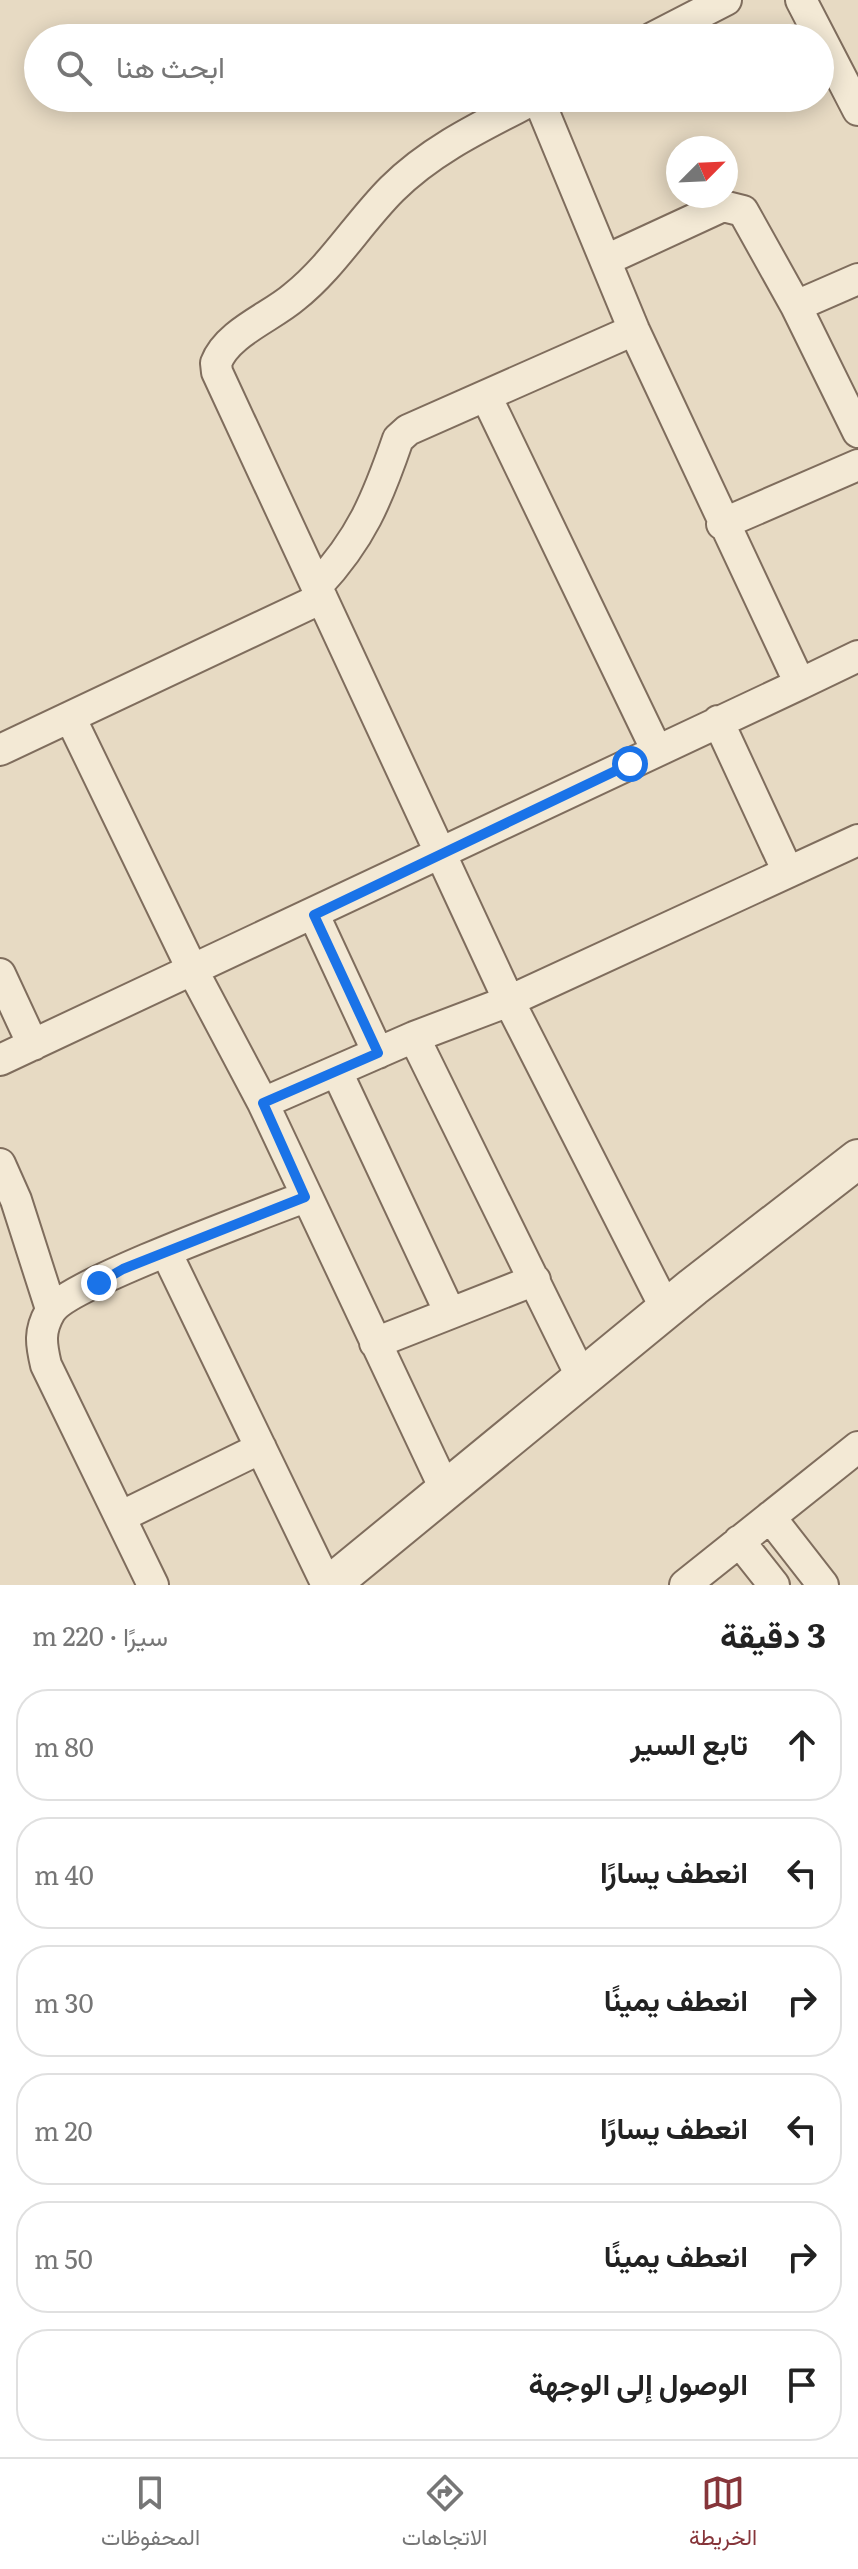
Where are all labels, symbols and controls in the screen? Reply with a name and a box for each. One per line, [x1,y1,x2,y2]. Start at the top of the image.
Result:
search box [24,24,834,112]
text: ابحث هنا [116,43,225,87]
icon: search [52,46,96,90]
north arrow [666,136,738,208]
route start [612,746,648,782]
route end [81,1265,117,1301]
text: 3 دقيقة [720,1608,826,1658]
text: سيرًا · 220 m [32,1615,168,1654]
text: تابع السير [630,1720,748,1764]
icon: ahead [780,1723,824,1767]
text: 80 m [34,1726,94,1765]
text: انعطف يسارًا [600,1848,748,1892]
icon: left [780,1851,824,1895]
text: 40 m [34,1854,94,1893]
text: انعطف يمينًا [604,1976,748,2020]
icon: right [780,1979,824,2023]
text: 30 m [34,1982,94,2021]
text: انعطف يسارًا [600,2104,748,2148]
icon: left [780,2107,824,2151]
text: 20 m [34,2110,93,2149]
text: انعطف يمينًا [604,2232,748,2276]
icon: right [780,2235,824,2279]
text: 50 m [34,2238,93,2277]
text: الوصول إلى الوجهة [529,2360,748,2404]
icon: arrive [780,2363,824,2407]
tab: المحفوظات [101,2471,200,2557]
tab: الاتجاهات [402,2471,487,2557]
tab: الخريطة [689,2471,757,2557]

